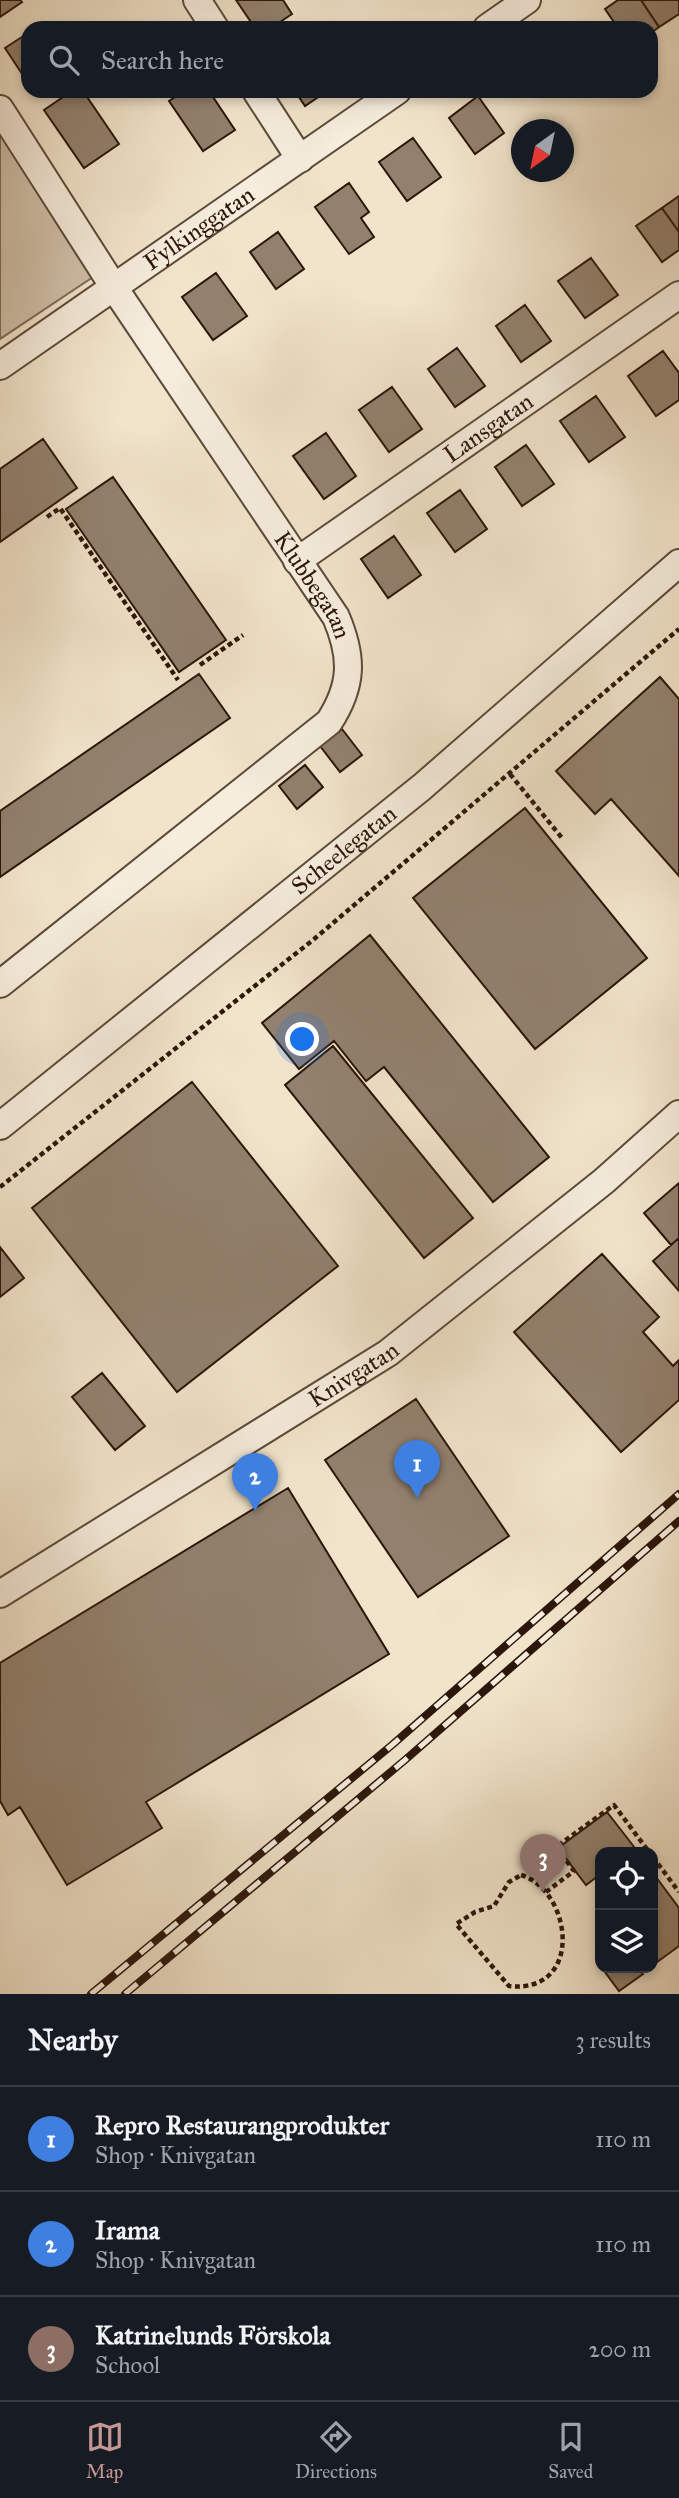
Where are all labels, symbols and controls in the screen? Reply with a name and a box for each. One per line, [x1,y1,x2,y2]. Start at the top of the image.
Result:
search box [21,21,658,98]
icon: search [45,41,83,79]
text: Search here [101,44,224,76]
north arrow [511,119,574,182]
street label: Fylkinggatan [138,179,260,277]
street label: Lansgatan [438,386,539,469]
street label: Klubbegatan [267,525,358,643]
street label: Scheelegatan [285,798,403,901]
your location [285,1022,319,1056]
street label: Knivgatan [303,1335,405,1414]
pin: 1 [394,1440,440,1498]
pin: 2 [232,1453,278,1511]
pin: 3 [520,1834,566,1892]
map controls [595,1847,658,1973]
button: locate [595,1847,658,1910]
button: layers [595,1910,658,1973]
text: Nearby [28,2022,118,2058]
text: 3 results [575,2026,651,2054]
text: Repro Restaurangprodukter [95,2109,389,2141]
text: 1 [46,2125,56,2153]
text: 110 m [595,2125,651,2153]
text: Shop · Knivgatan [95,2141,256,2169]
text: Irama [95,2214,160,2246]
text: 2 [45,2230,57,2258]
text: 110 m [595,2230,651,2258]
text: Shop · Knivgatan [95,2246,256,2274]
text: Katrinelunds Förskola [95,2319,331,2351]
text: 3 [46,2335,56,2363]
text: 200 m [589,2335,651,2363]
text: School [95,2351,160,2379]
tab: Map [86,2418,124,2483]
tab: Directions [295,2418,377,2483]
tab: Saved [548,2418,593,2483]

